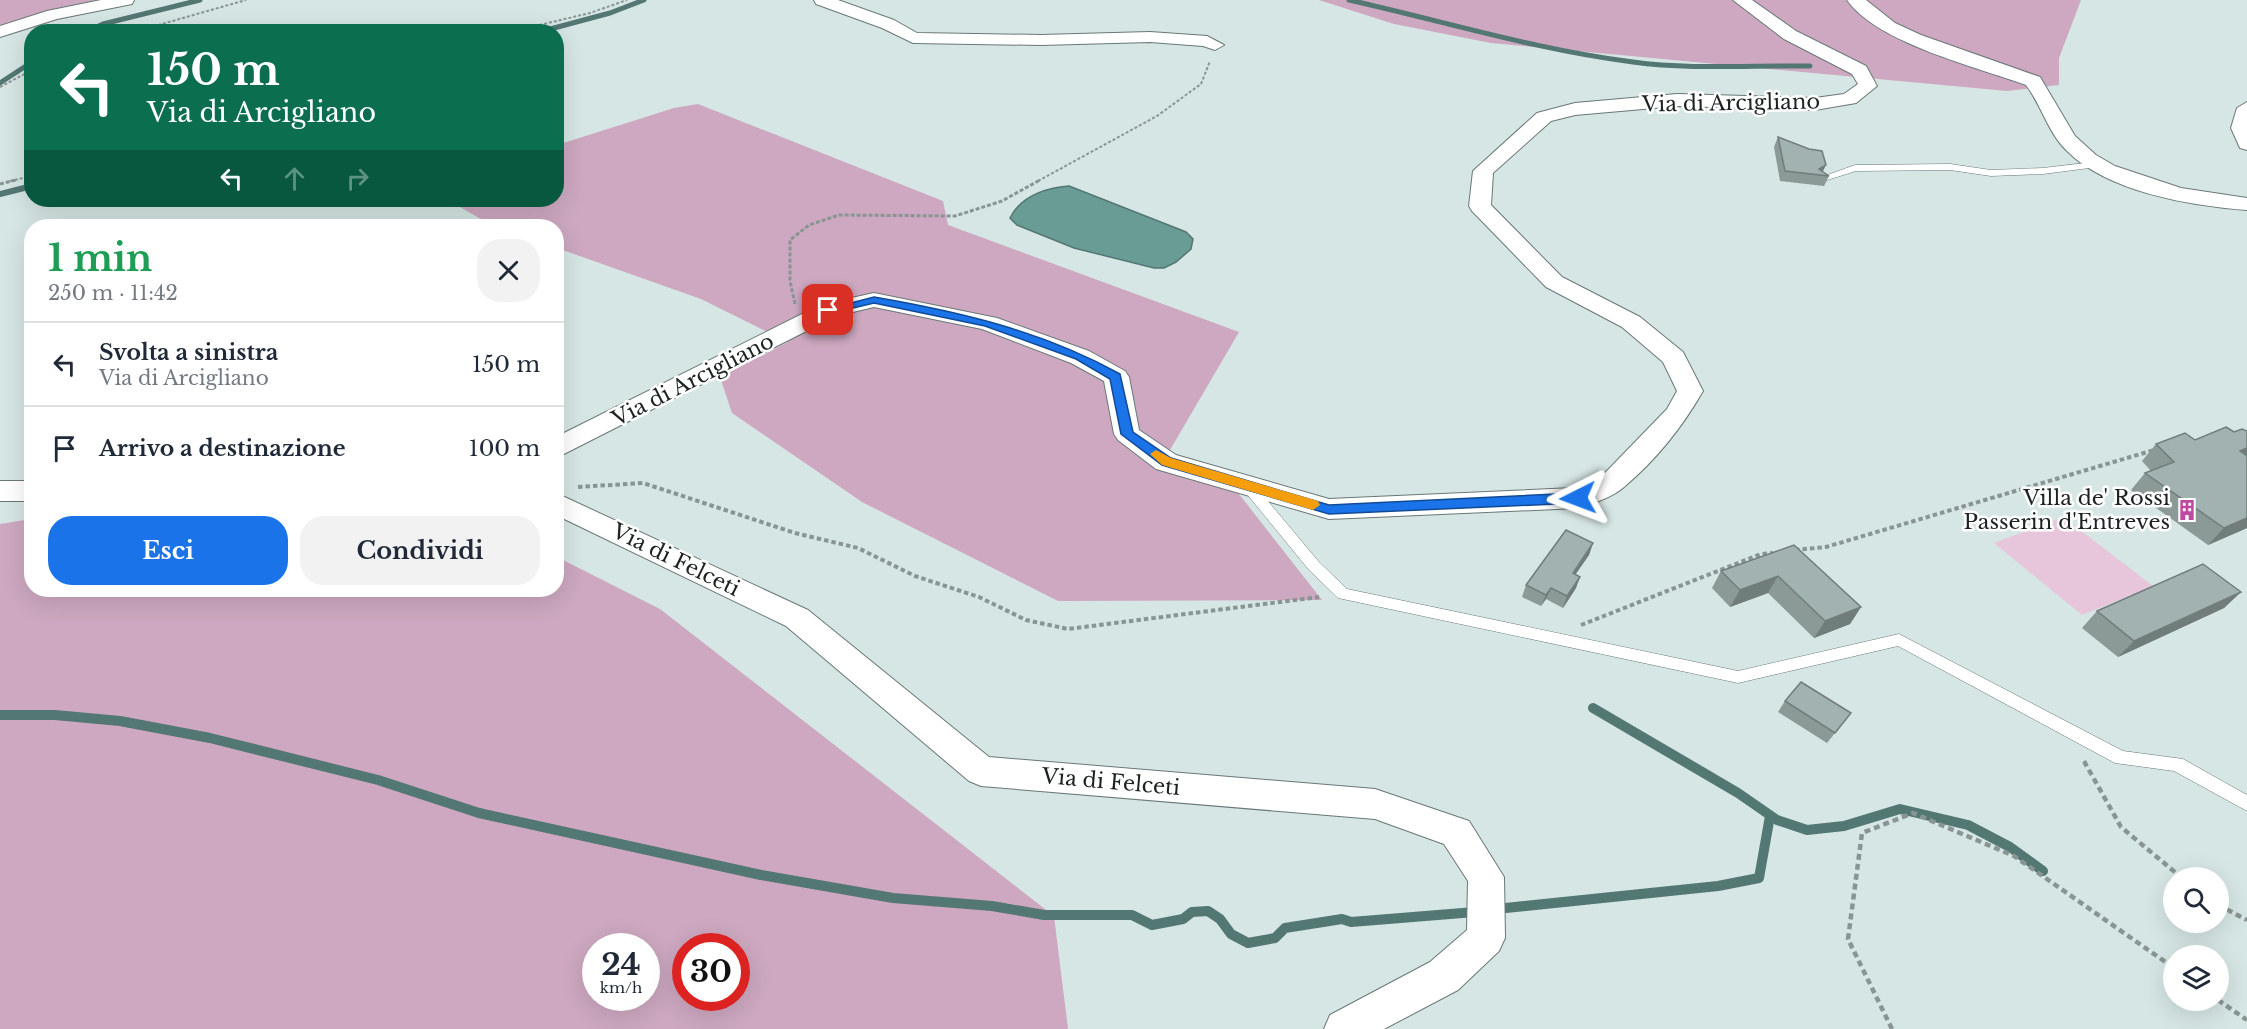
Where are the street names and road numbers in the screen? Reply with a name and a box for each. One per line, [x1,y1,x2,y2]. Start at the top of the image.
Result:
street label: Via di Arcigliano [1641,88,1820,118]
street label: Via di Arcigliano [607,328,778,432]
street label: Via di Felceti [607,517,744,602]
street label: Via di Felceti [1040,763,1181,801]

